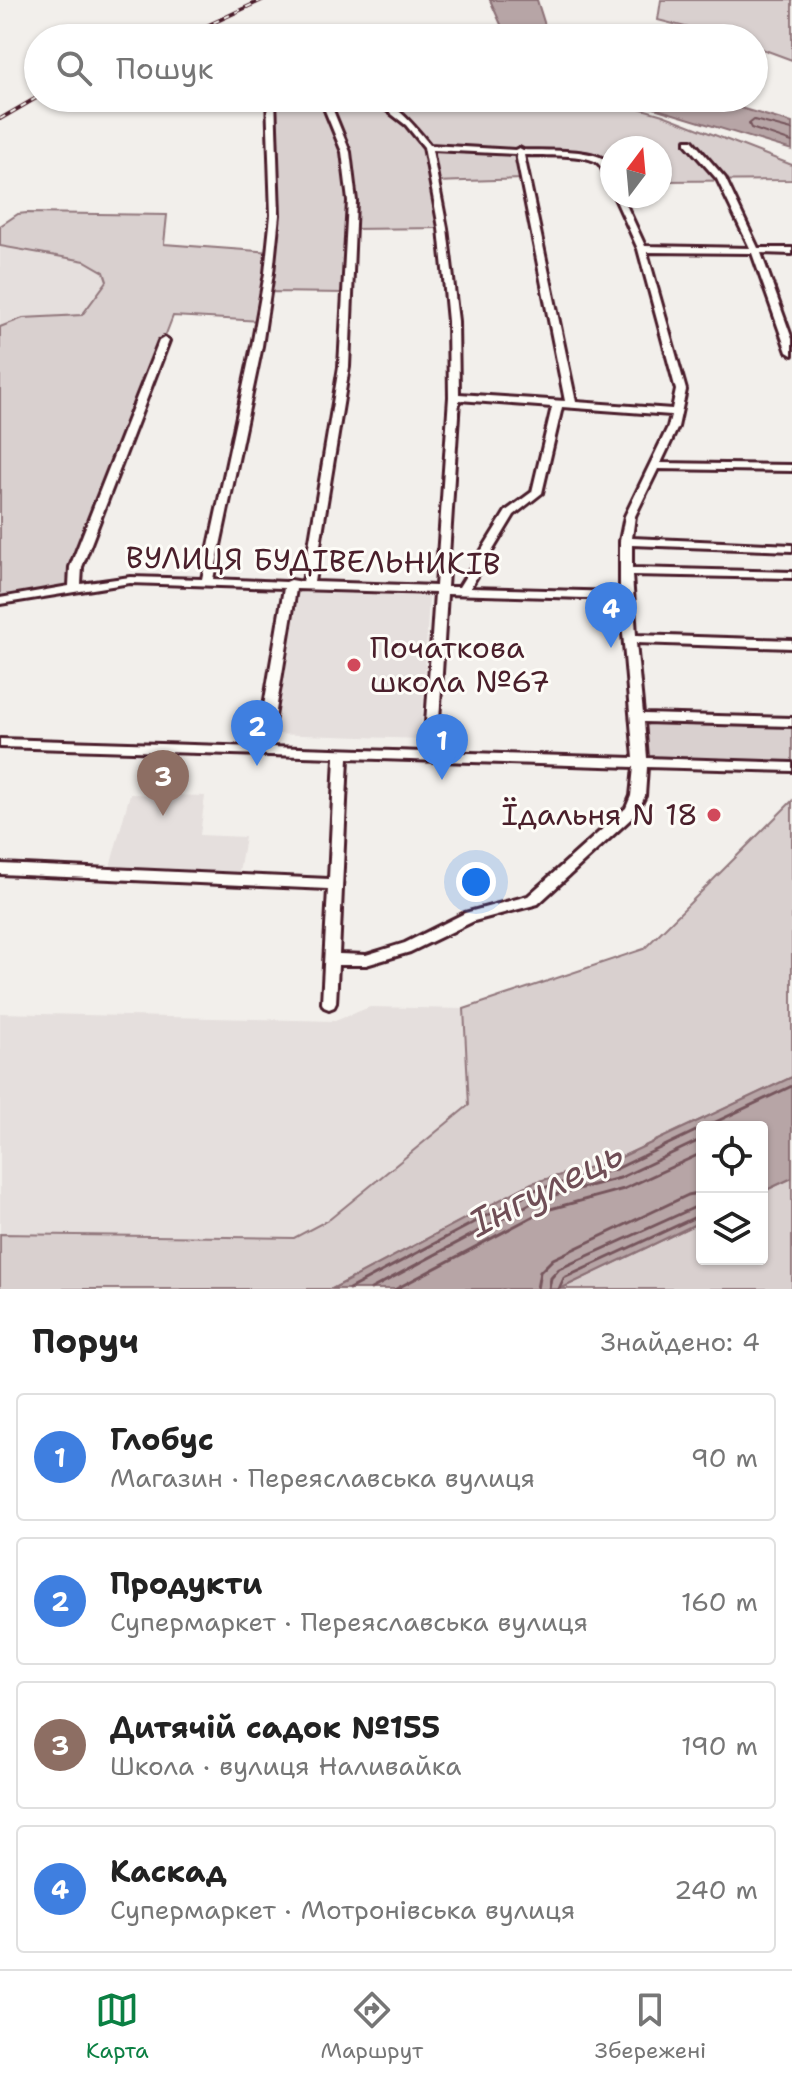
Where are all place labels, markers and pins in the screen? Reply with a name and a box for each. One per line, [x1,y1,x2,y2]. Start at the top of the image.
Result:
pin: 4 [585,582,637,648]
place label: Початкова школа №67 [370,627,550,702]
marker: Початкова школа №67 [345,656,363,674]
pin: 2 [231,700,283,766]
pin: 1 [416,714,468,780]
pin: 3 [137,750,189,816]
place label: Їдальня N 18 [501,794,698,835]
marker: Їдальня N 18 [705,806,723,824]

